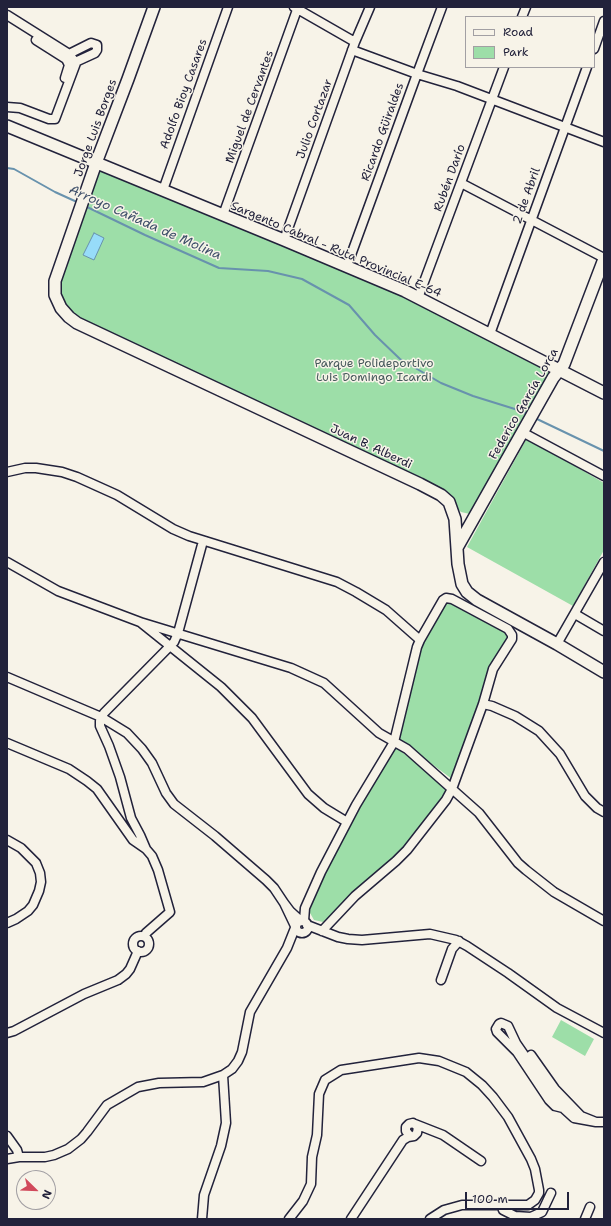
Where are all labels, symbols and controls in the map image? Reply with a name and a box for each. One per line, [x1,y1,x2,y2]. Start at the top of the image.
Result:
legend [465,16,595,68]
text: Road [503,24,533,40]
street label: Adolfo Bioy Casares [157,37,211,151]
text: Park [503,44,529,60]
street label: Miguel de Cervantes [223,48,277,166]
street label: Jorge Luis Borges [72,77,120,179]
street label: Julio Cortazar [294,77,336,161]
street label: Ricardo Güiraldes [359,81,407,183]
street label: Rubén Darío [431,142,469,214]
street label: 2 de Abril [510,166,544,226]
water label: Arroyo Cañada de Molina [67,182,223,264]
street label: Sargento Cabral - Ruta Provincial E-64 [228,199,444,301]
street label: Federico García Lorca [486,346,562,462]
park label: Parque Polideportivo Luis Domingo Icardi [314,357,434,385]
street label: Juan B. Alberdi [328,422,414,472]
north arrow [16,1170,56,1210]
scale bar [467,1184,571,1210]
text: N [38,1188,55,1201]
text: 100 m [472,1191,508,1207]

